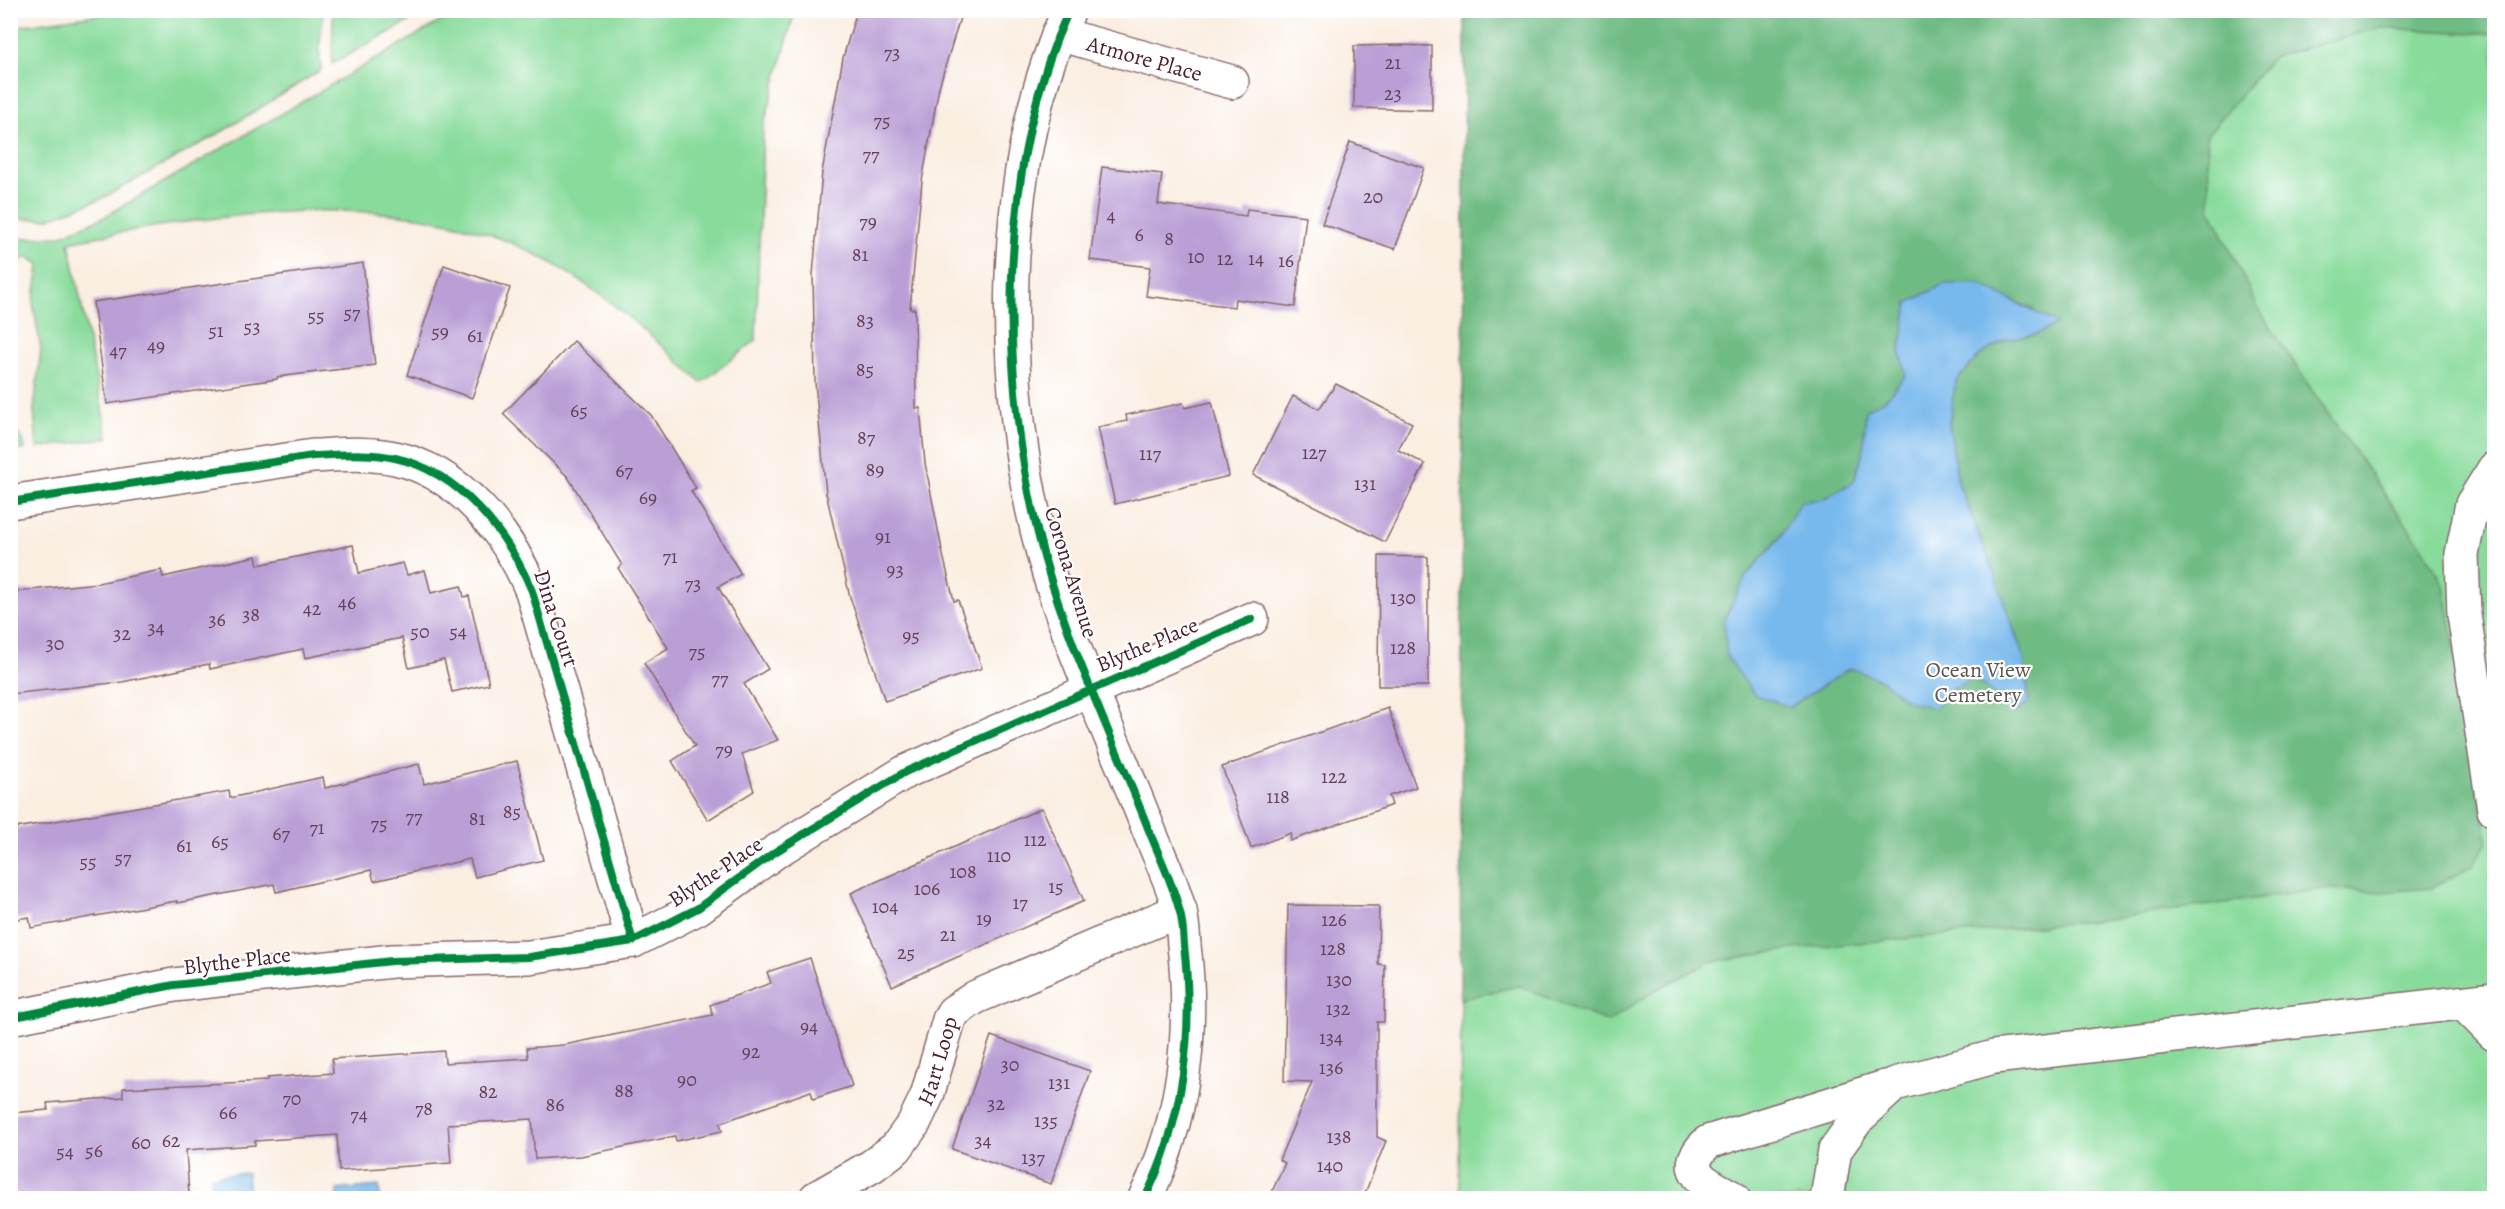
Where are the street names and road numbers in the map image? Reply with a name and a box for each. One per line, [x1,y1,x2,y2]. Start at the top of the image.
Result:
street label: Atmore Place [1082,28,1206,89]
street label: Corona Avenue [1037,503,1105,642]
street label: Dina Court [526,566,586,671]
street label: Blythe Place [1092,610,1203,680]
street label: Blythe Place [662,829,769,915]
street label: Blythe Place [182,940,293,982]
street label: Hart Loop [911,1013,965,1111]

